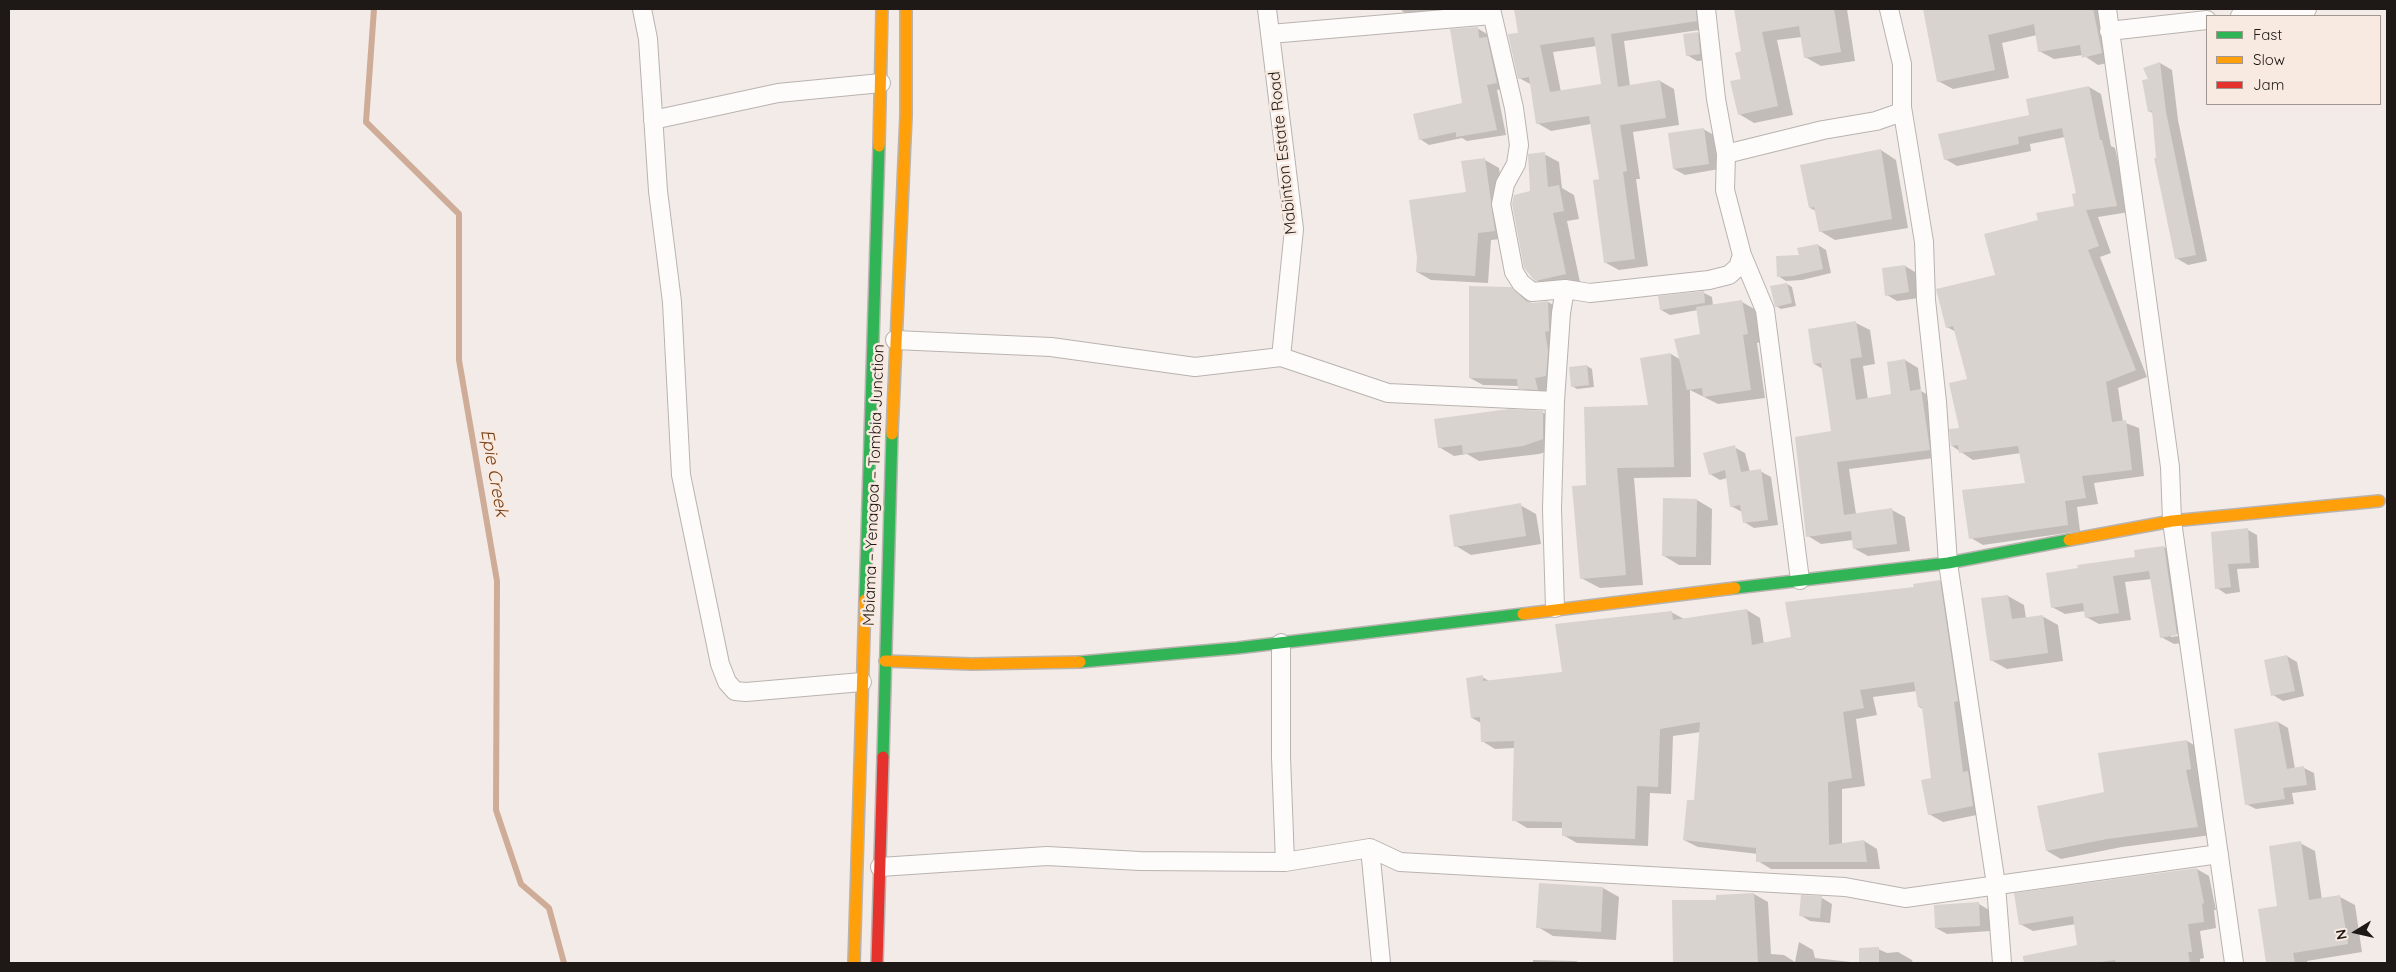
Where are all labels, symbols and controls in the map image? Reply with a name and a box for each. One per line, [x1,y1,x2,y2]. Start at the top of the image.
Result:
legend [2206,15,2381,105]
text: Fast [2253,25,2282,44]
text: Slow [2253,50,2285,69]
street label: Mabinton Estate Road [1265,70,1301,236]
text: Jam [2253,75,2284,94]
street label: Mbiama – Yenagoa – Tombia Junction [859,344,889,626]
water label: Epie Creek [476,428,512,518]
north arrow [2331,907,2381,957]
text: N [2331,928,2351,941]

